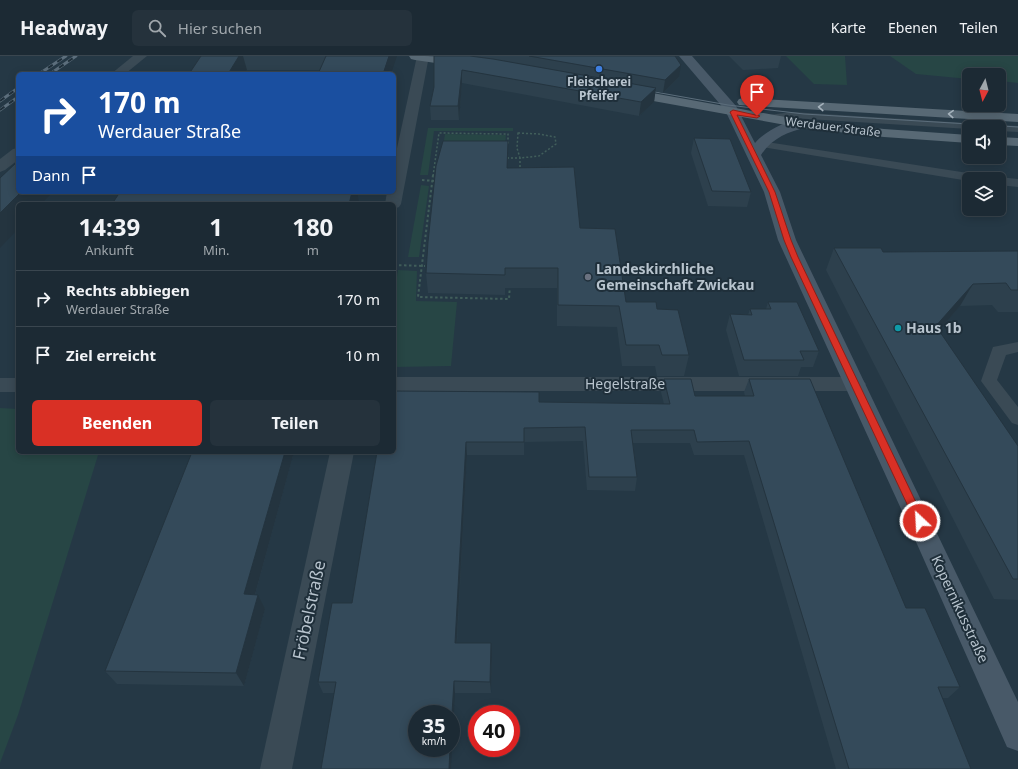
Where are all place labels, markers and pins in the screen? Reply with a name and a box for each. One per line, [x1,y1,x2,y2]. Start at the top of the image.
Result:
marker: Fleischerei Pfeifer [594,64,604,74]
place label: Fleischerei Pfeifer [567,73,631,104]
pin [740,75,774,116]
place label: Landeskirchliche Gemeinschaft Zwickau [596,259,754,294]
marker: Landeskirchliche Gemeinschaft Zwickau [583,272,593,282]
place label: Haus 1b [906,318,962,337]
marker: Haus 1b [893,323,903,333]

